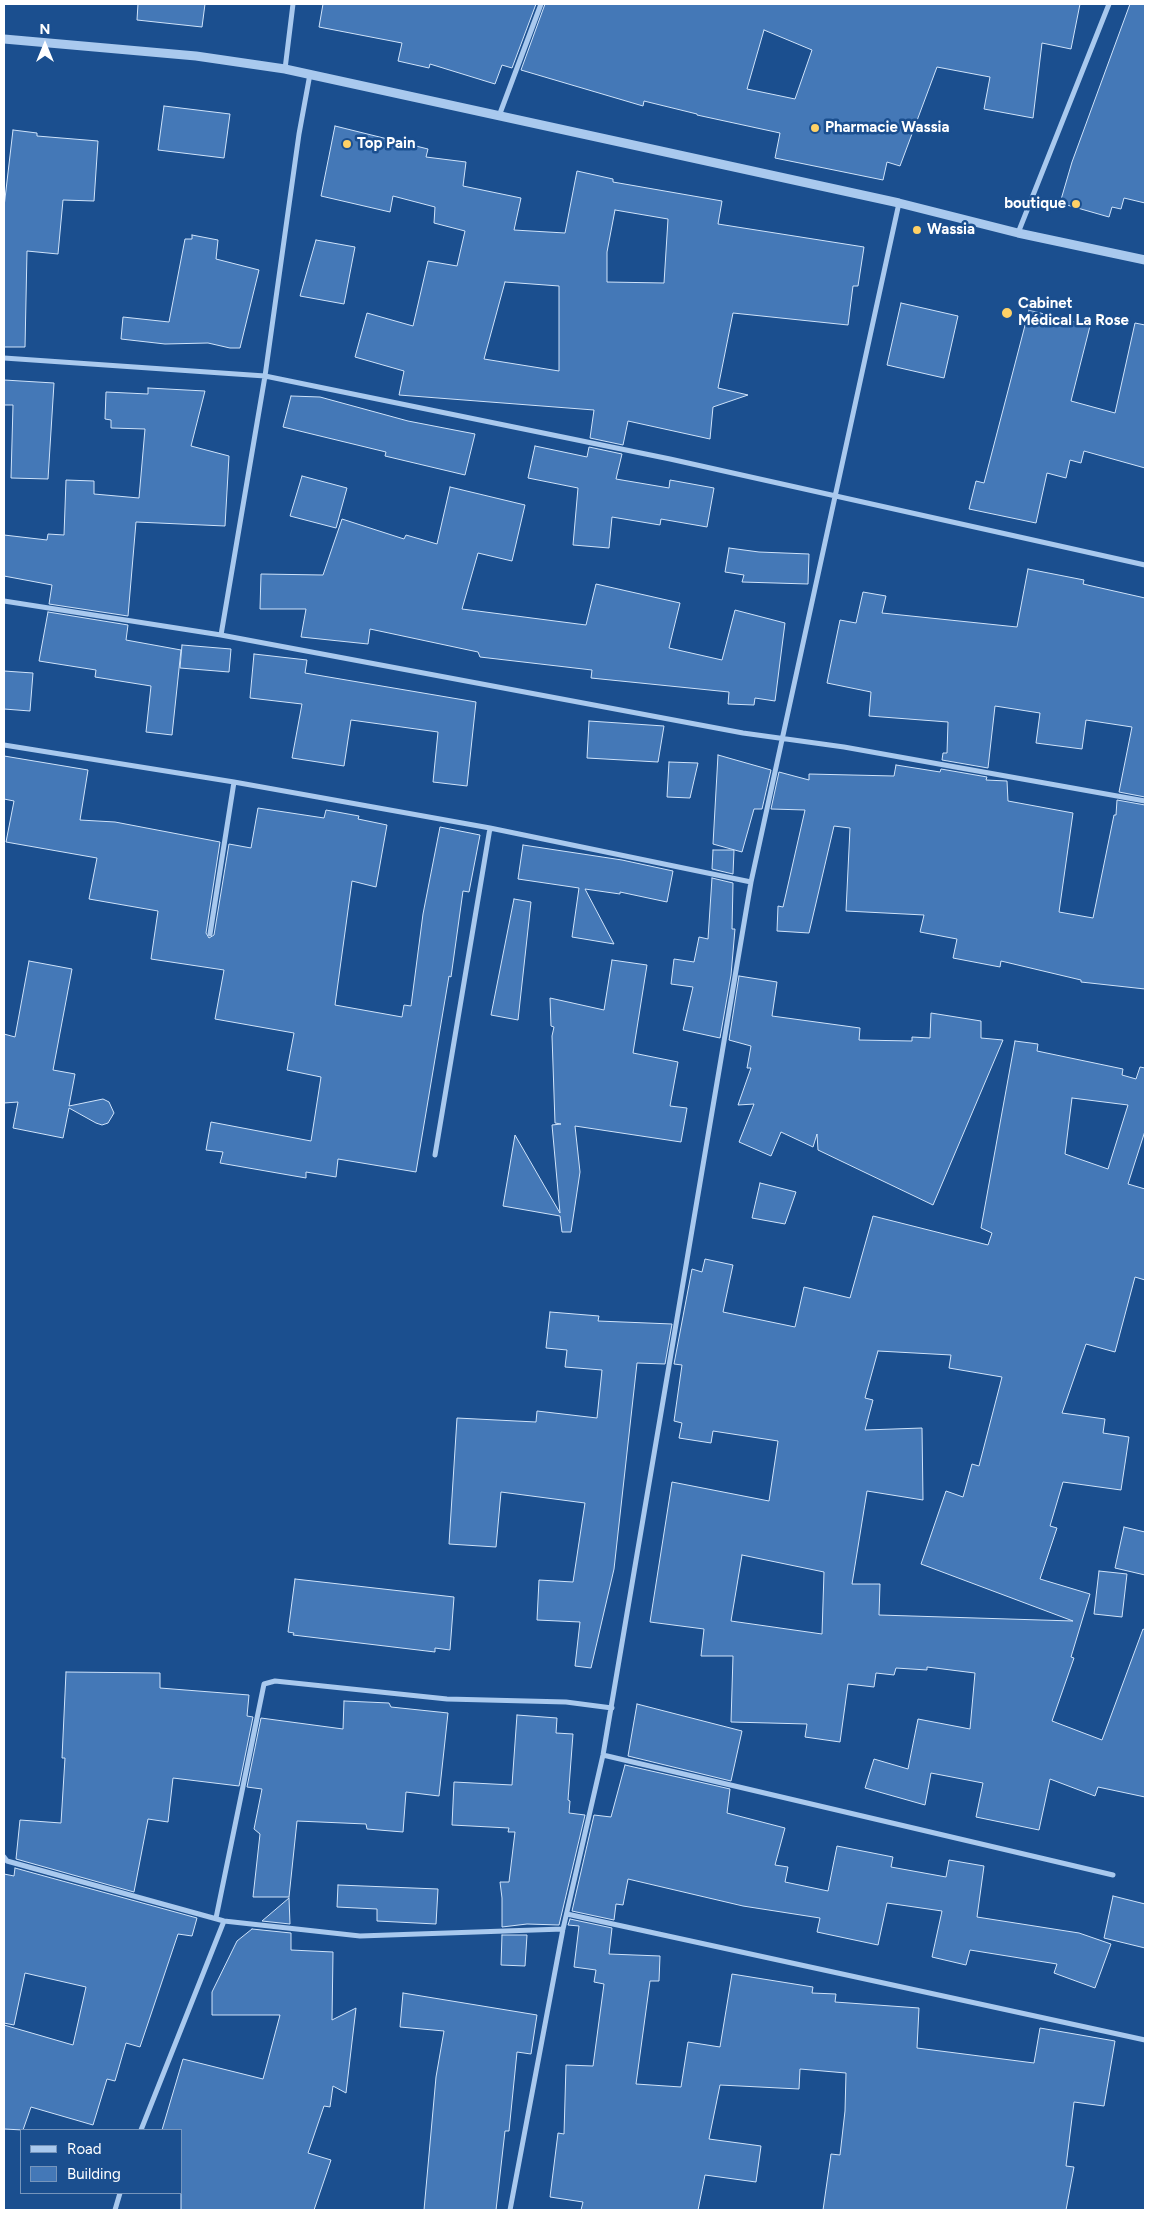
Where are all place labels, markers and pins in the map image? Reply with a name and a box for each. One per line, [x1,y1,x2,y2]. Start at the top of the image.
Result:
place label: Pharmacie Wassia [825,119,949,137]
marker: Pharmacie Wassia [809,122,821,134]
place label: Top Pain [357,135,415,153]
marker: Top Pain [341,138,353,150]
place label: boutique [1004,195,1066,213]
marker: boutique [1070,198,1082,210]
place label: Wassia [927,221,975,239]
marker: Wassia [911,224,923,236]
place label: Cabinet Médical La Rose [1018,295,1129,330]
marker: Cabinet Médical La Rose [1000,306,1014,320]

